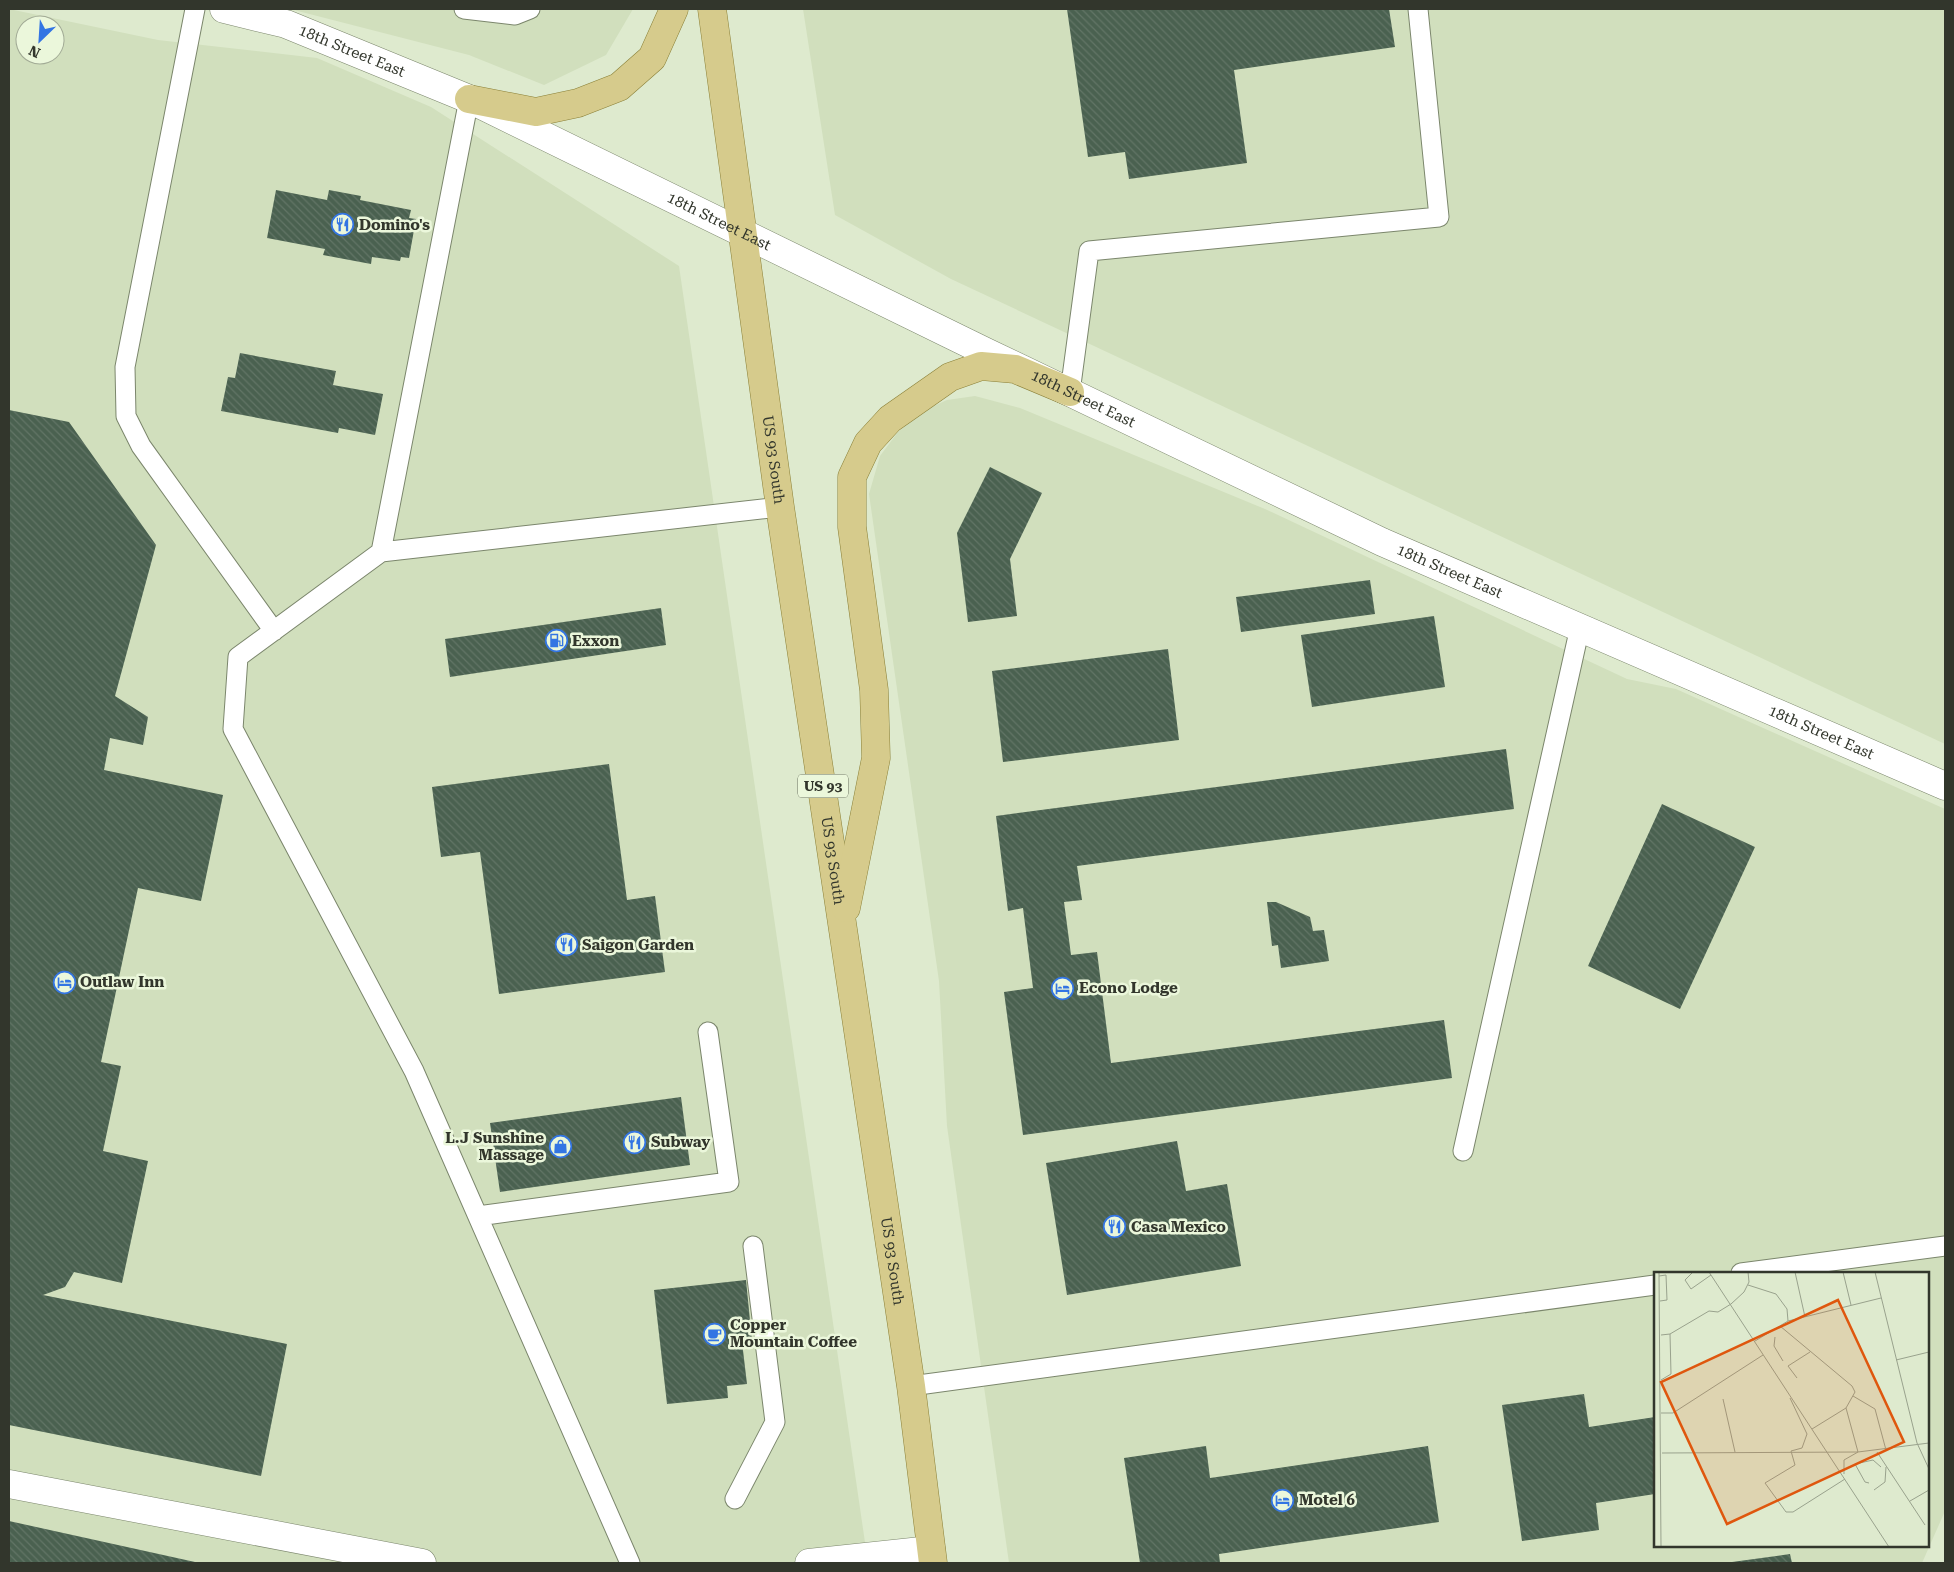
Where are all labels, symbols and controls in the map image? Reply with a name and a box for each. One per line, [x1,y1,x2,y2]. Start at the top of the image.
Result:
north arrow [15,15,65,65]
street label: 18th Street East [296,21,408,81]
text: N [26,42,43,61]
street label: 18th Street East [664,188,774,255]
restaurant icon: Domino's [331,213,355,237]
place label: Domino's [359,216,430,234]
street label: 18th Street East [1028,366,1139,431]
street label: US 93 South [759,414,789,505]
street label: 18th Street East [1394,540,1506,602]
fuel station icon: Exxon [544,629,568,653]
place label: Exxon [572,632,619,650]
street label: 18th Street East [1766,702,1877,763]
road number: US 93 [798,774,848,798]
street label: US 93 South [817,815,848,906]
restaurant icon: Saigon Garden [554,933,578,957]
place label: Saigon Garden [582,936,694,954]
hotel icon: Outlaw Inn [52,970,76,994]
place label: Outlaw Inn [80,973,164,991]
hotel icon: Econo Lodge [1051,976,1075,1000]
place label: Econo Lodge [1079,979,1178,997]
place label: L.J Sunshine Massage [445,1129,544,1164]
restaurant icon: Subway [623,1130,647,1154]
place label: Subway [651,1133,710,1151]
shop icon: L.J Sunshine Massage [548,1135,572,1159]
restaurant icon: Casa Mexico [1103,1215,1127,1239]
street label: US 93 South [877,1216,908,1307]
place label: Casa Mexico [1131,1218,1226,1236]
inset map [1654,1272,1929,1547]
place label: Copper Mountain Coffee [730,1316,857,1351]
cafe icon: Copper Mountain Coffee [702,1322,726,1346]
hotel icon: Motel 6 [1271,1488,1295,1512]
place label: Motel 6 [1299,1491,1355,1509]

